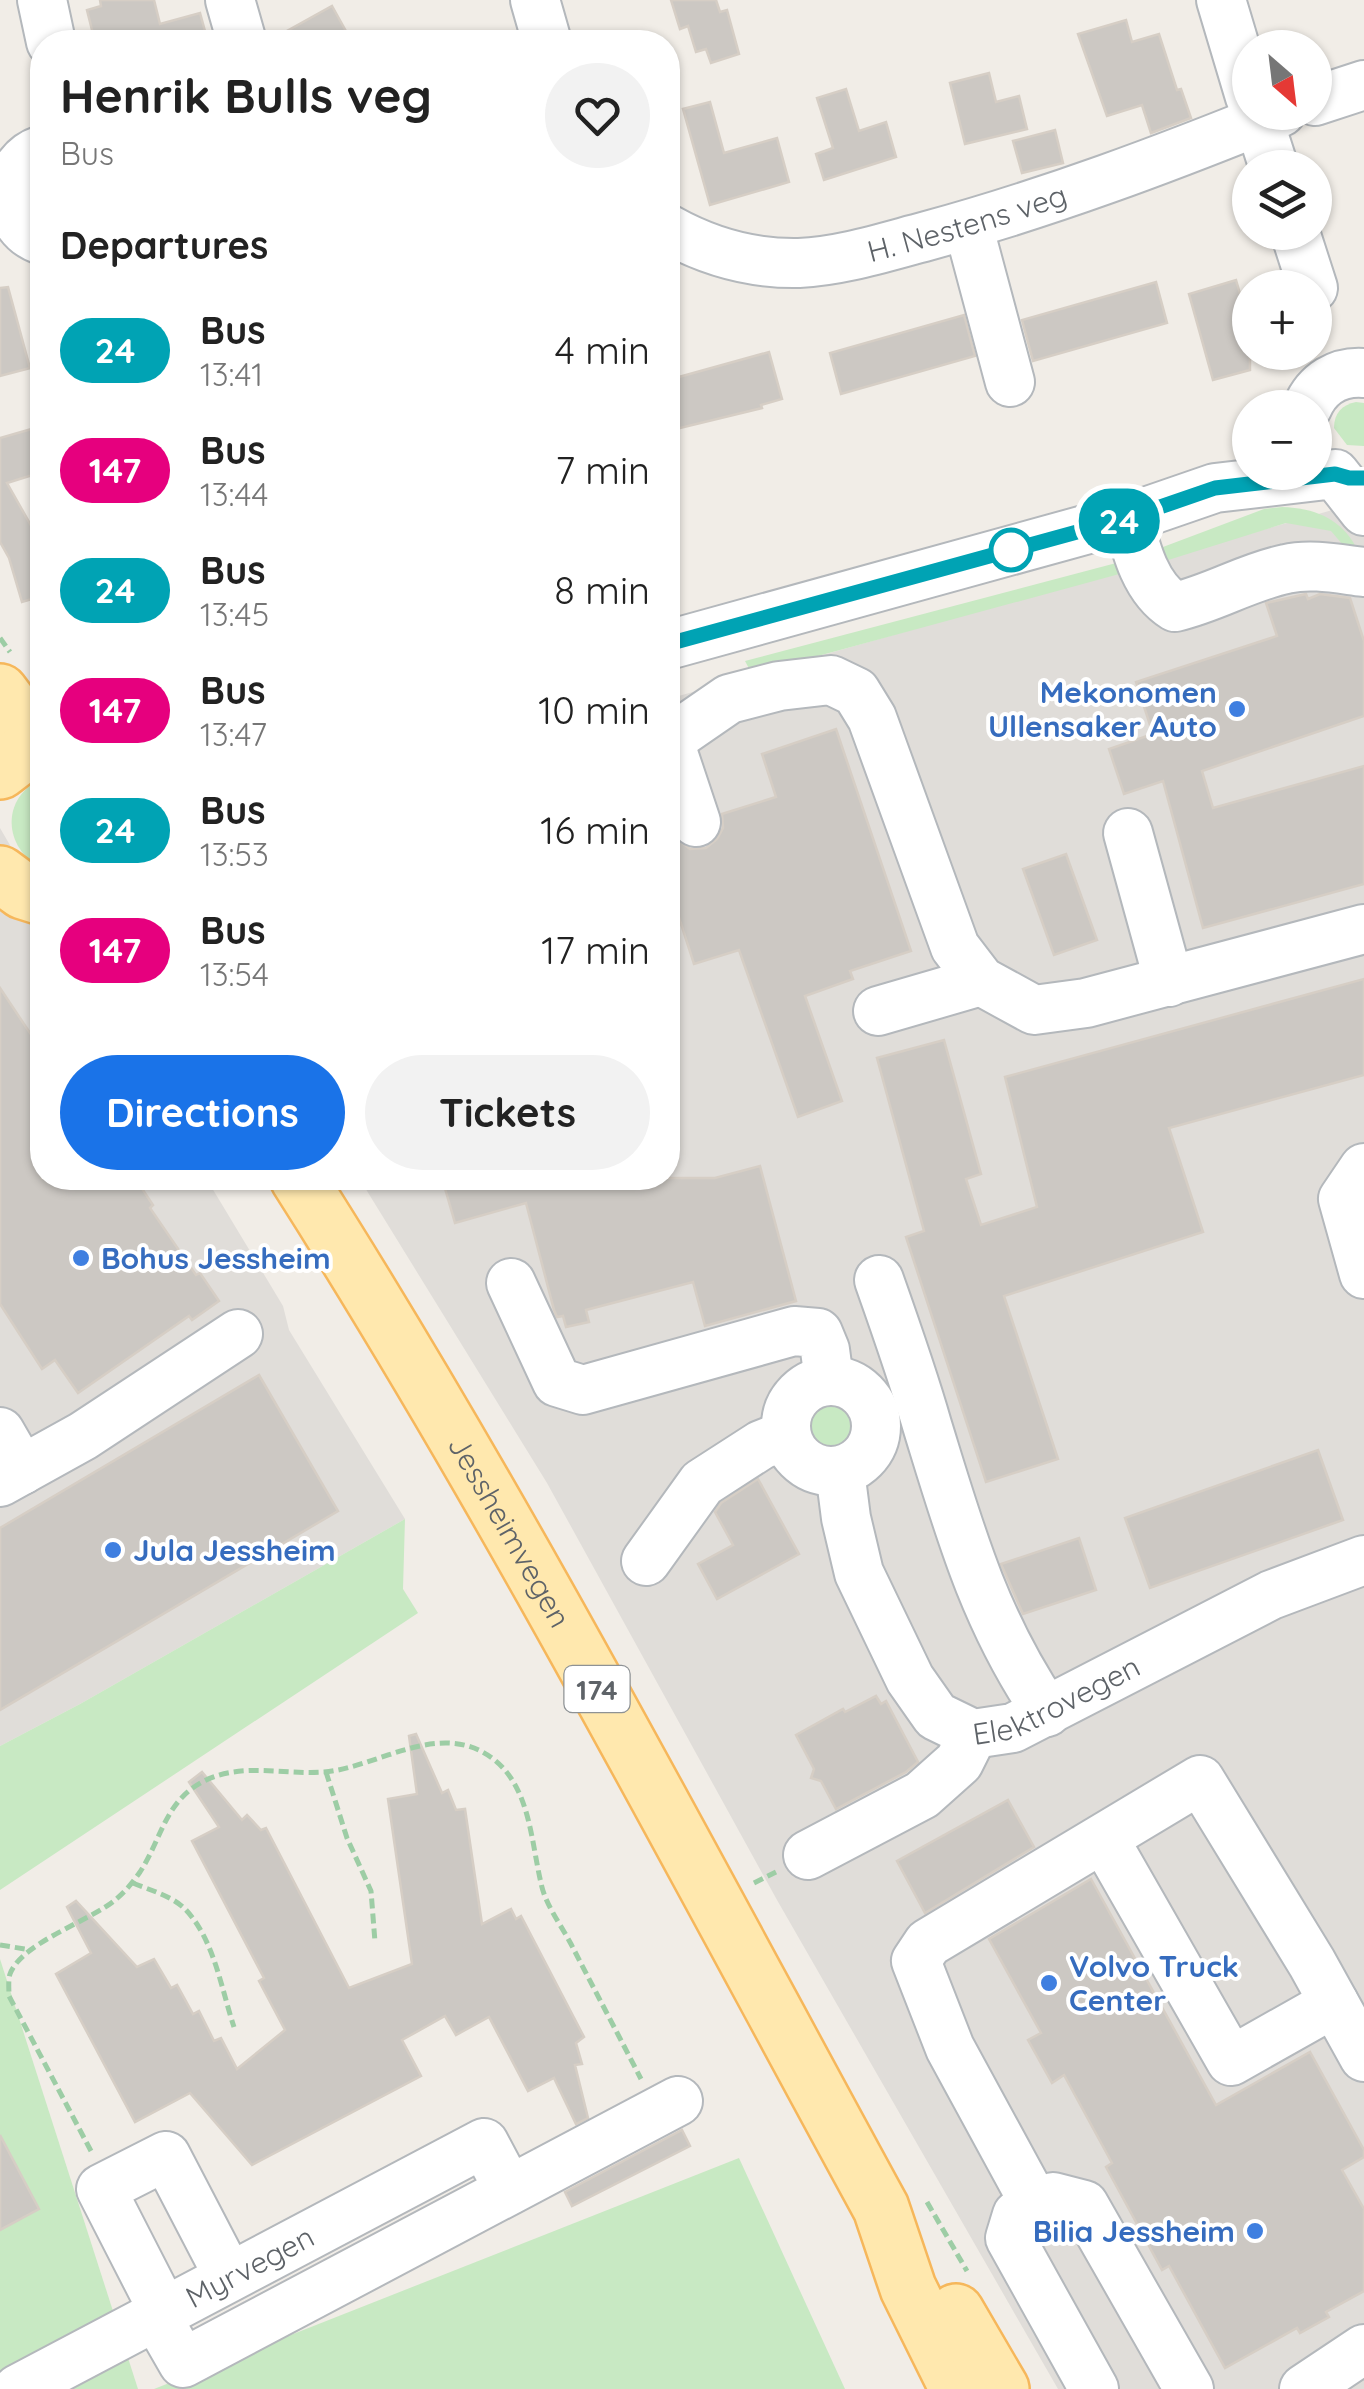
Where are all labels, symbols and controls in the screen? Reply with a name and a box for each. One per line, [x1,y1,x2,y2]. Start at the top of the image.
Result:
north arrow [1232,30,1332,130]
map controls [1232,30,1332,490]
button: heart [545,63,650,168]
text: Henrik Bulls veg [60,65,432,125]
text: Bus [60,133,114,173]
button: layers [1232,150,1332,250]
street label: H. Nestens veg [863,175,1072,270]
text: Departures [60,221,268,269]
button: + [1232,270,1332,370]
text: Bus [200,306,266,354]
text: 4 min [555,326,650,374]
text: 24 [95,328,135,372]
text: 13:41 [200,354,263,394]
button: − [1232,390,1332,490]
text: Bus [200,426,266,474]
text: 7 min [555,446,650,494]
text: 147 [89,448,141,492]
text: 13:44 [200,474,268,514]
line badge: 24 [1074,488,1164,554]
text: 24 [1099,499,1139,543]
unlabelled marker [990,529,1032,571]
text: Bus [200,546,266,594]
text: 8 min [554,566,650,614]
text: 24 [95,568,135,612]
text: 13:45 [200,594,269,634]
text: Bus [200,666,266,714]
place label: Mekonomen Ullensaker Auto [988,673,1217,745]
text: 10 min [538,686,650,734]
text: 147 [89,688,141,732]
marker: Mekonomen Ullensaker Auto [1226,698,1248,720]
text: 13:47 [200,714,267,754]
text: Bus [200,786,266,834]
text: 16 min [540,806,650,854]
text: 24 [95,808,135,852]
text: 13:53 [200,834,269,874]
text: Bus [200,906,266,954]
text: 17 min [541,926,650,974]
text: 147 [89,928,141,972]
text: 13:54 [200,954,269,994]
button: Directions [60,1055,345,1170]
button: Tickets [365,1055,650,1170]
place label: Bohus Jessheim [101,1239,331,1277]
marker: Bohus Jessheim [70,1247,92,1269]
street label: Jessheimvegen [440,1429,579,1634]
place label: Jula Jessheim [133,1531,336,1569]
marker: Jula Jessheim [102,1539,124,1561]
street label: Elektrovegen [970,1647,1146,1753]
road number: 174 [564,1666,630,1712]
place label: Volvo Truck Center [1069,1947,1239,2019]
marker: Volvo Truck Center [1038,1972,1060,1994]
place label: Bilia Jessheim [1033,2212,1235,2250]
street label: Myrvegen [179,2217,320,2316]
marker: Bilia Jessheim [1244,2220,1266,2242]

